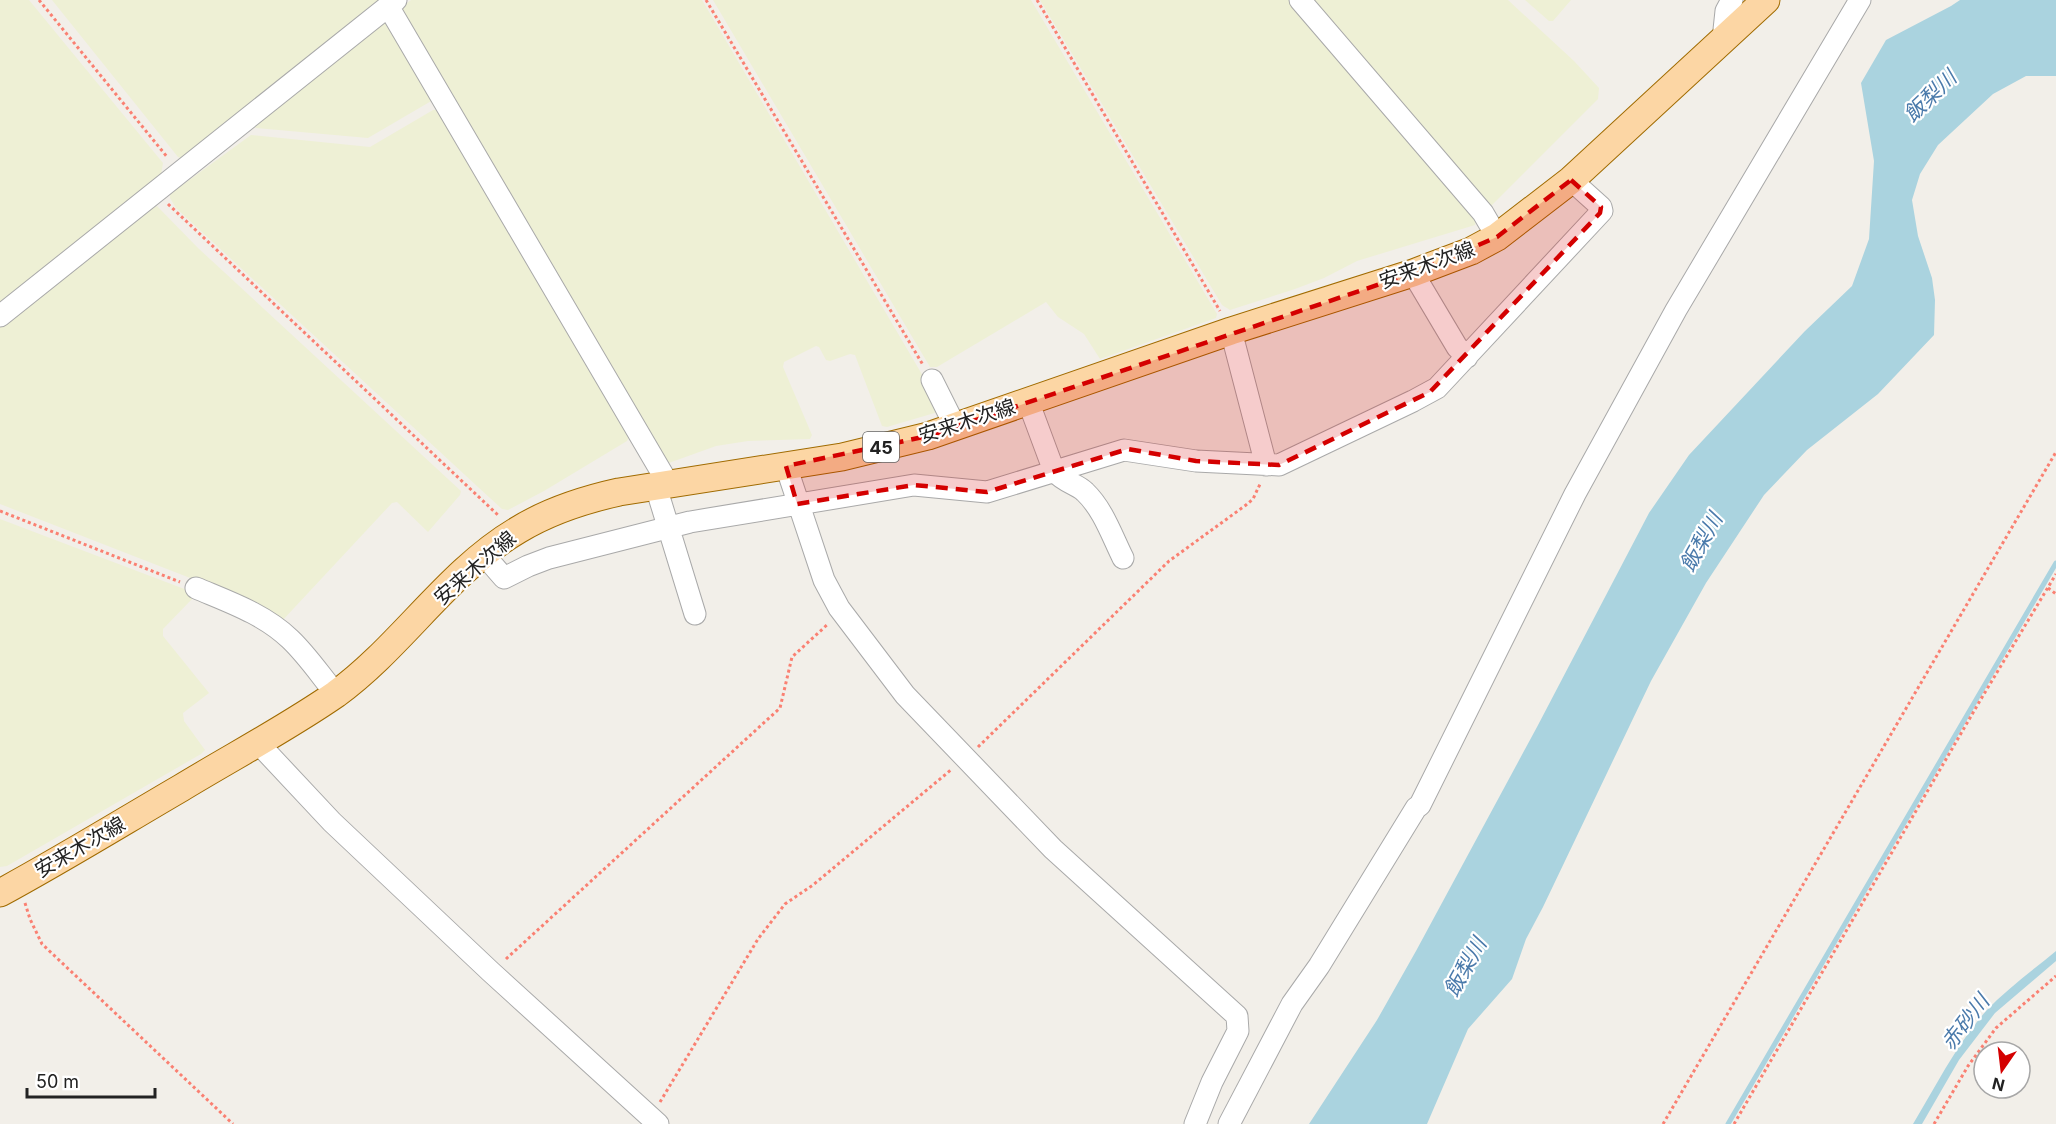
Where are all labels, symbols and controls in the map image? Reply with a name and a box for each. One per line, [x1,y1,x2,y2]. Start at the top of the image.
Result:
water label: 飯梨川 [1899,64,1963,127]
street label: 安来木次線 [1376,237,1478,293]
street label: 安来木次線 [916,394,1018,448]
road number: 45 [863,432,899,462]
water label: 飯梨川 [1675,507,1728,576]
street label: 安来木次線 [429,526,521,610]
street label: 安来木次線 [31,812,129,882]
water label: 飯梨川 [1439,932,1492,1001]
water label: 赤砂川 [1936,988,1995,1055]
north arrow [1972,1040,2032,1100]
scale bar [27,1061,154,1099]
text: 50 m [36,1071,79,1092]
text: N [1990,1073,2007,1096]

